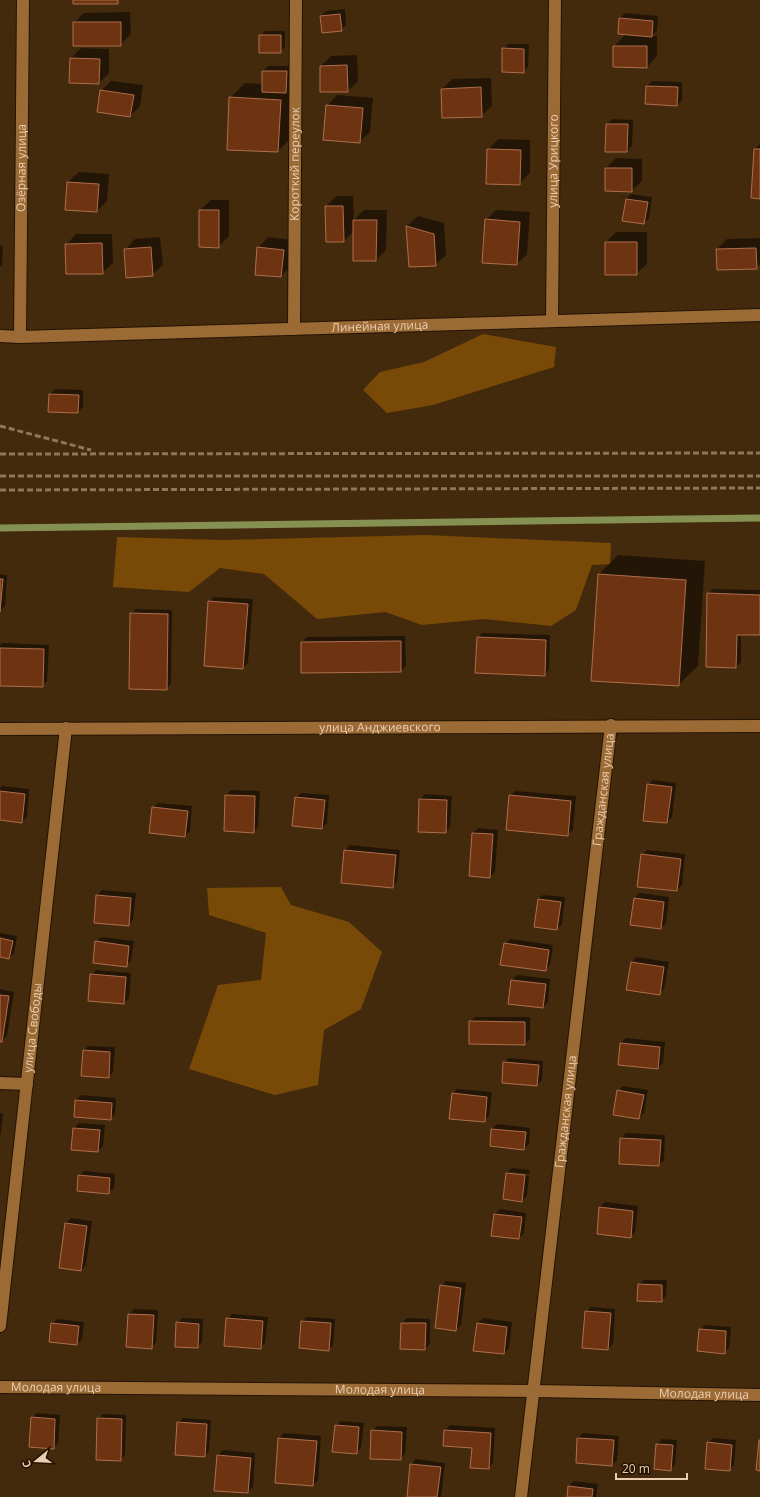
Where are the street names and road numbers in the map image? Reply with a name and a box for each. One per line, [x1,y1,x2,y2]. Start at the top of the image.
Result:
street label: Короткий переулок [286,106,303,221]
street label: улица Урицкого [544,114,562,208]
street label: Озёрная улица [12,124,30,212]
street label: Линейная улица [331,316,428,336]
street label: улица Анджиевского [319,718,441,736]
street label: Гражданская улица [588,732,618,847]
street label: улица Свободы [19,982,46,1073]
street label: Гражданская улица [550,1054,580,1169]
street label: Молодая улица [11,1378,101,1396]
street label: Молодая улица [335,1381,425,1398]
street label: Молодая улица [659,1384,749,1403]

